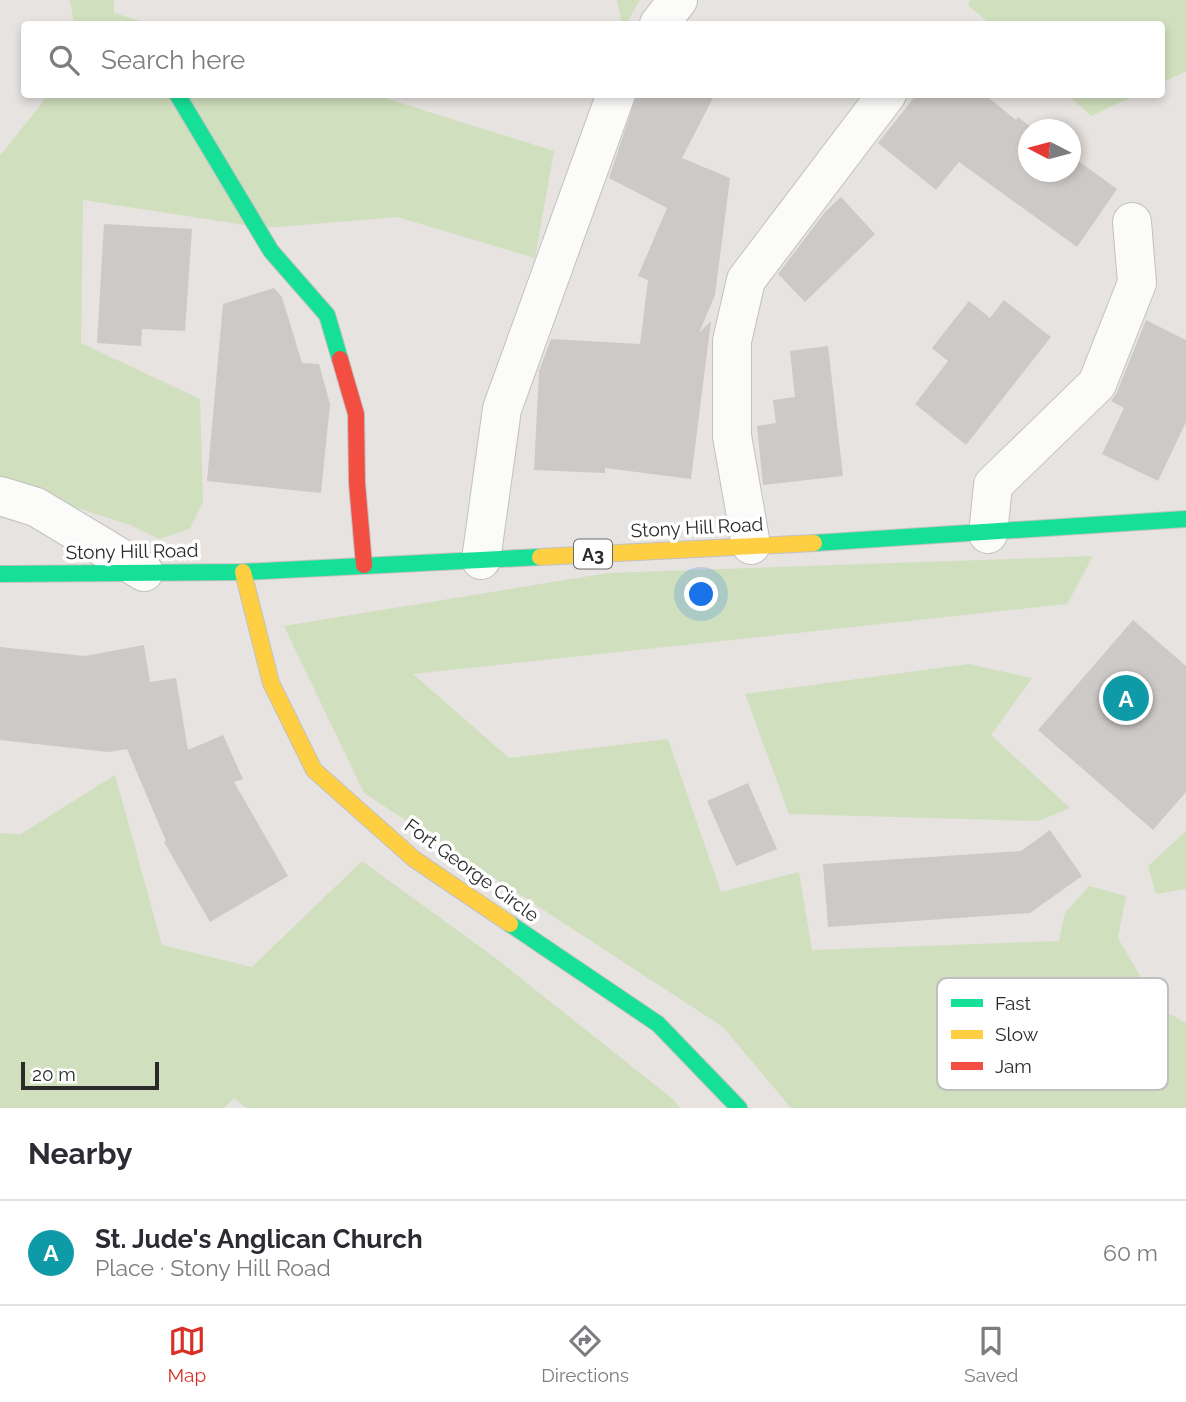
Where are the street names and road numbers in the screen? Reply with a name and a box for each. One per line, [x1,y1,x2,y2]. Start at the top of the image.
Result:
street label: Stony Hill Road [630,513,764,541]
street label: Stony Hill Road [65,539,199,563]
road number: A3 [574,540,612,568]
street label: Fort George Circle [401,814,543,926]

